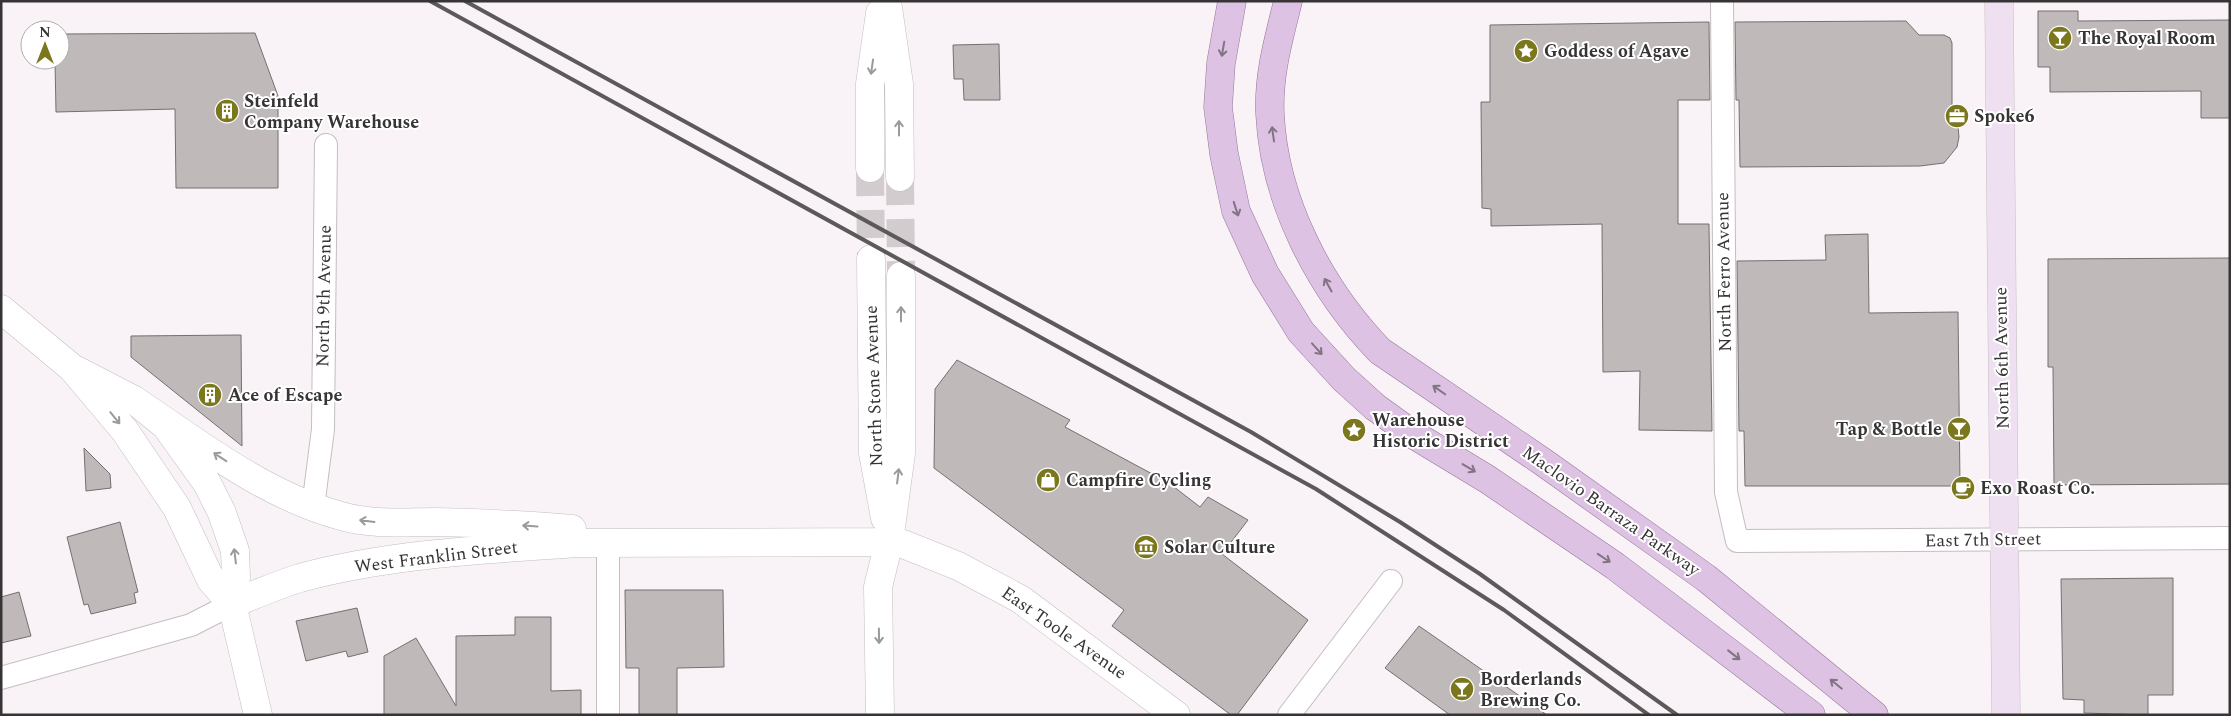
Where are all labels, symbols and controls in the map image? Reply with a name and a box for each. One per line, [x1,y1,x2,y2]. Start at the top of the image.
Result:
north arrow [20,20,70,70]
text: N [39,22,51,43]
bar icon: The Royal Room [2047,25,2073,51]
place label: The Royal Room [2078,25,2215,52]
place icon: Goddess of Agave [1513,38,1539,64]
place label: Goddess of Agave [1544,38,1689,65]
one-way arrow [1218,41,1228,57]
one-way arrow [867,59,877,75]
place label: Steinfeld Company Warehouse [244,88,419,136]
building icon: Steinfeld Company Warehouse [214,98,240,124]
office icon: Spoke6 [1944,103,1970,129]
place label: Spoke6 [1974,103,2035,130]
one-way arrow [894,121,904,137]
one-way arrow [1268,126,1278,142]
street label: North Ferro Avenue [1709,192,1739,352]
one-way arrow [1232,201,1242,217]
street label: North 9th Avenue [309,225,339,367]
one-way arrow [1323,278,1333,293]
street label: North 6th Avenue [1987,287,2017,429]
street label: North Stone Avenue [858,305,890,467]
one-way arrow [896,306,906,322]
one-way arrow [1311,343,1323,356]
building icon: Ace of Escape [197,382,223,408]
place label: Ace of Escape [228,382,342,409]
one-way arrow [1432,385,1446,395]
place label: Warehouse Historic District [1372,407,1509,455]
one-way arrow [110,412,121,425]
place label: Tap & Bottle [1836,416,1942,443]
bar icon: Tap & Bottle [1946,416,1972,442]
place icon: Warehouse Historic District [1341,417,1367,443]
street label: Maclovio Barraza Parkway [1516,439,1707,584]
one-way arrow [213,452,227,462]
one-way arrow [1461,463,1475,473]
shop icon: Campfire Cycling [1035,467,1061,493]
place label: Campfire Cycling [1066,467,1211,494]
one-way arrow [893,468,903,484]
cafe icon: Exo Roast Co. [1950,475,1976,501]
place label: Exo Roast Co. [1980,475,2095,502]
one-way arrow [360,516,376,526]
one-way arrow [522,522,538,531]
street label: East 7th Street [1924,525,2042,555]
street label: West Franklin Street [353,534,519,580]
museum icon: Solar Culture [1133,534,1159,560]
place label: Solar Culture [1164,534,1275,561]
one-way arrow [230,548,240,564]
one-way arrow [1597,553,1611,563]
street label: East Toole Avenue [996,580,1132,686]
one-way arrow [874,628,884,644]
one-way arrow [1727,650,1741,660]
place label: Borderlands Brewing Co. [1480,666,1582,714]
bar icon: Borderlands Brewing Co. [1449,676,1475,702]
one-way arrow [1830,678,1843,689]

